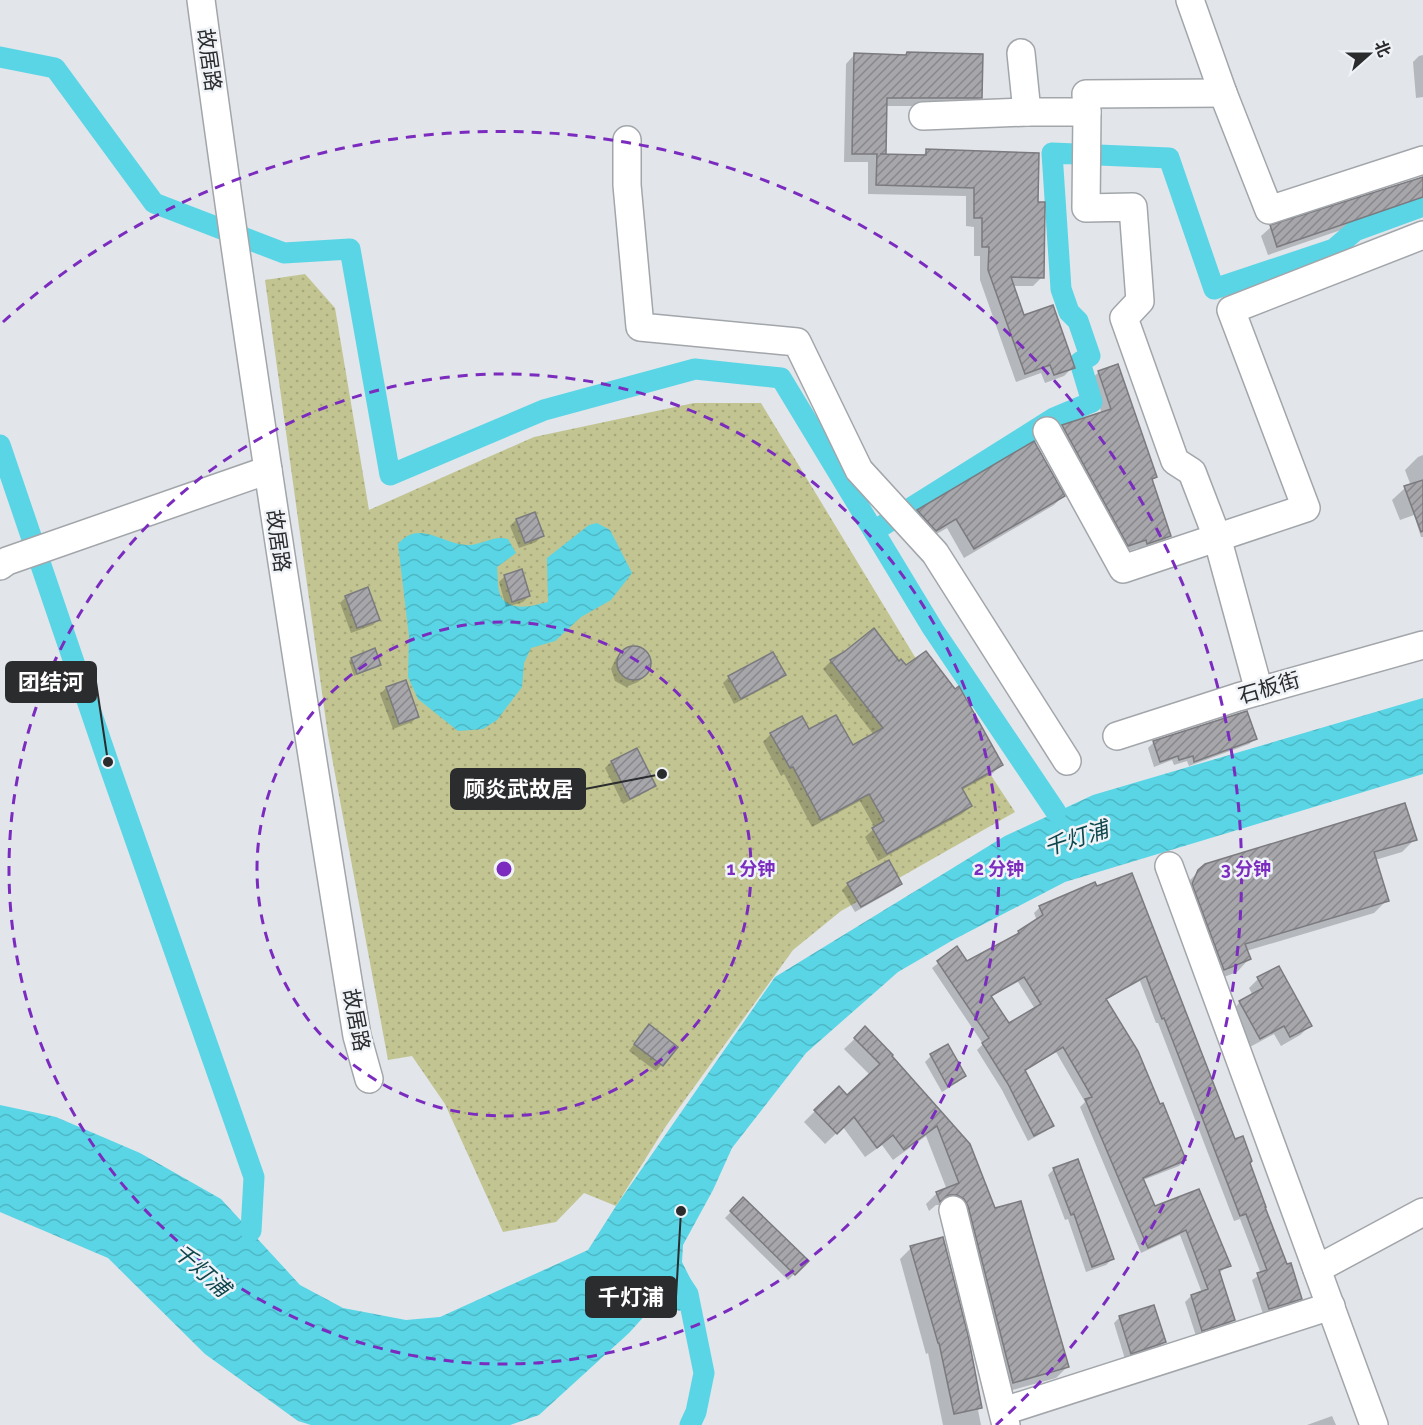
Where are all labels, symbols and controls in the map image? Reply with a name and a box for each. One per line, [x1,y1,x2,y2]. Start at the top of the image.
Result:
north arrow [1339,24,1399,84]
street label: 故居路 [193,27,226,93]
text: 北 [1371,38,1394,60]
street label: 故居路 [262,508,295,574]
callout: 团结河 [6,662,96,702]
street label: 石板街 [1235,667,1303,708]
text: 团结河 [18,669,84,695]
callout: 顾炎武故居 [451,769,585,809]
text: 顾炎武故居 [463,776,573,802]
water label: 千灯浦 [1041,815,1114,861]
text: 1 分钟 [726,858,776,879]
text: 2 分钟 [974,858,1024,879]
text: 3 分钟 [1221,858,1271,879]
centre of rings [494,859,514,879]
street label: 故居路 [338,987,375,1053]
water label: 千灯浦 [169,1238,237,1304]
callout: 千灯浦 [586,1277,676,1317]
text: 千灯浦 [598,1284,664,1310]

